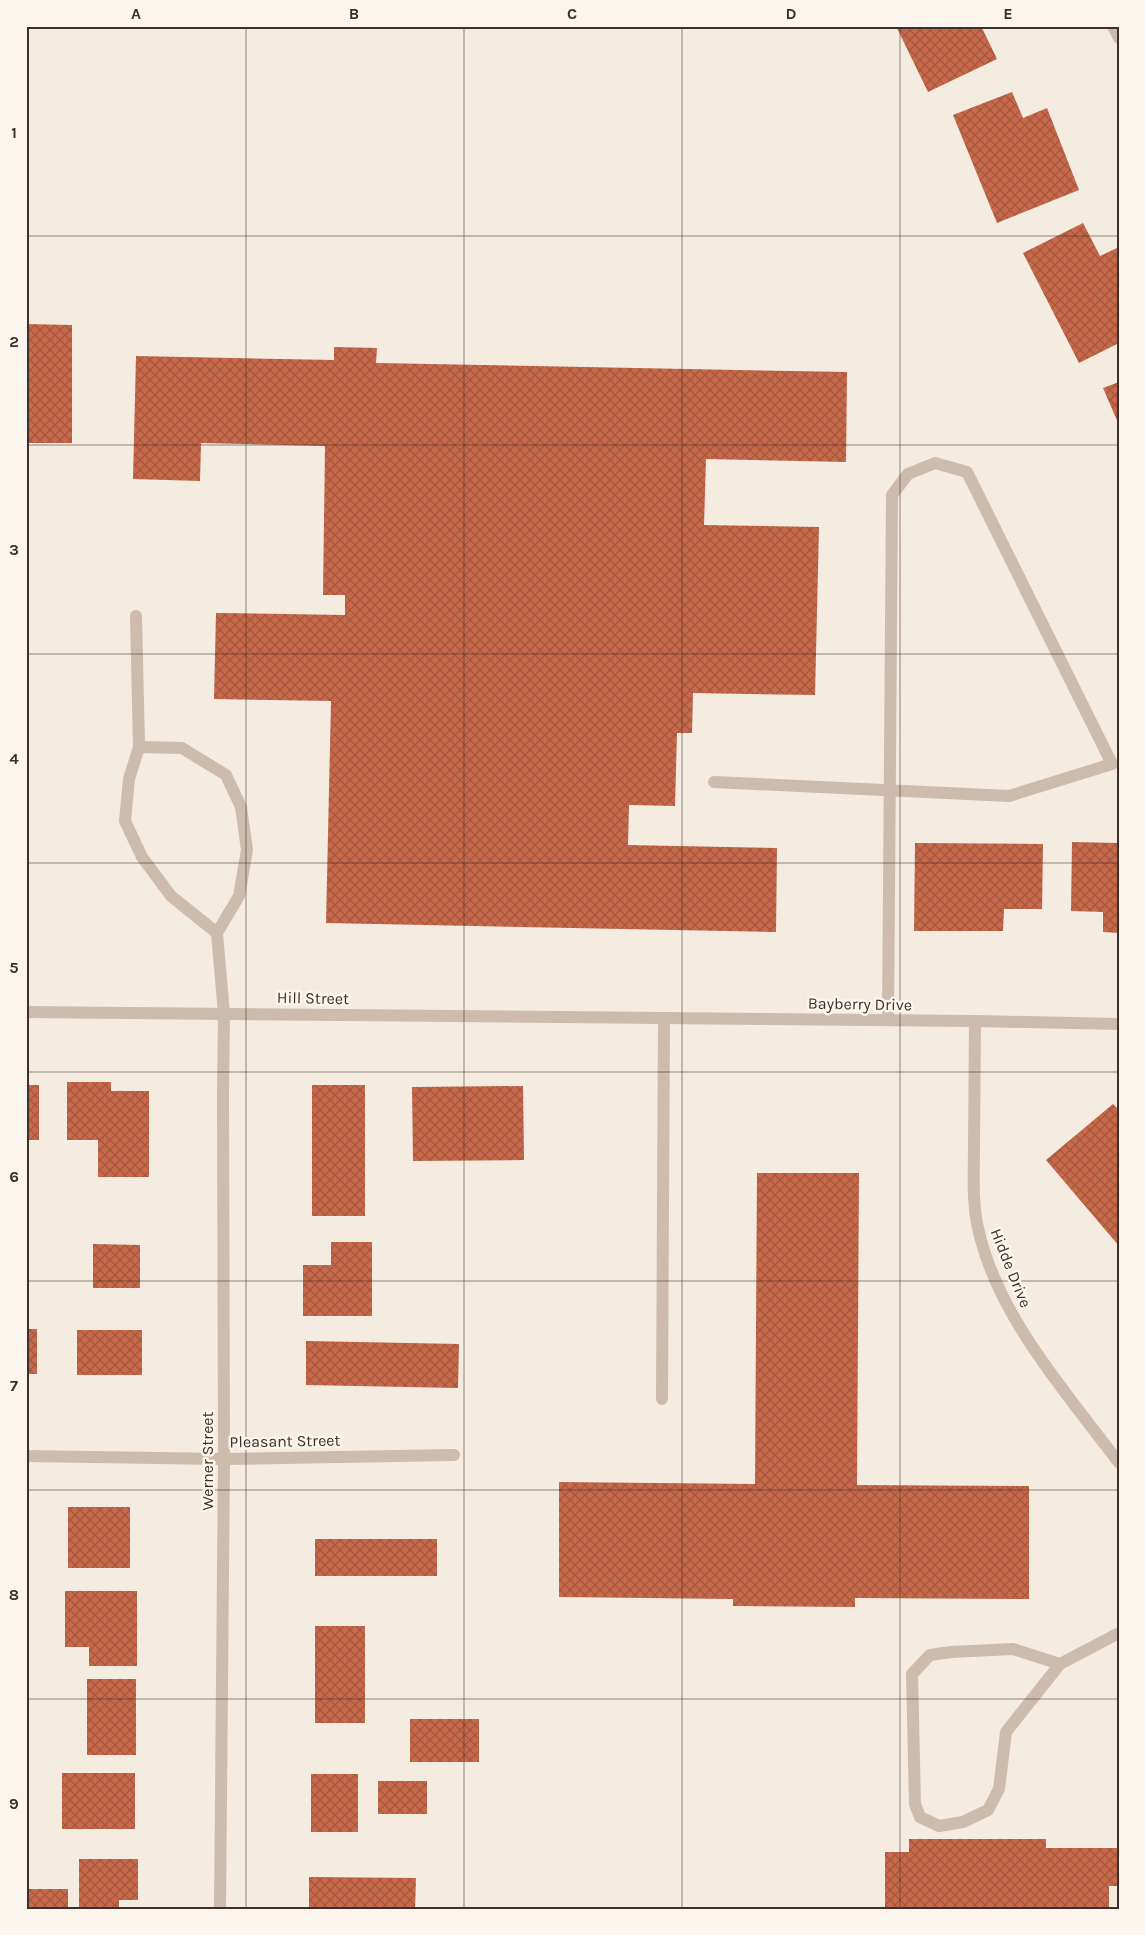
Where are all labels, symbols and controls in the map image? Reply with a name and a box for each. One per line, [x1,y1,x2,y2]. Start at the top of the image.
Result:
text: A [131,4,141,23]
text: B [349,4,359,23]
text: C [567,4,577,23]
text: D [786,4,797,23]
text: E [1003,4,1013,23]
text: 1 [11,123,17,142]
text: 2 [9,332,19,351]
text: 3 [9,540,19,559]
text: 4 [9,749,19,768]
text: 5 [9,958,19,977]
street label: Hill Street [277,988,349,1008]
street label: Bayberry Drive [808,994,912,1014]
text: 6 [9,1167,19,1186]
street label: Hidde Drive [986,1226,1036,1310]
text: 7 [10,1376,18,1395]
street label: Werner Street [198,1411,217,1511]
street label: Pleasant Street [229,1431,341,1451]
text: 8 [9,1585,19,1604]
text: 9 [9,1794,19,1813]

